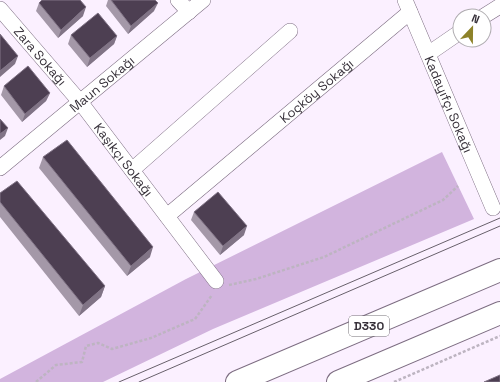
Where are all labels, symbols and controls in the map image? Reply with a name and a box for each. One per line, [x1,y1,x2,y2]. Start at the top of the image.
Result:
north arrow [452,8,492,48]
text: N [470,11,482,27]
street label: Zara Sokağı [10,23,70,89]
street label: Maun Sokağı [66,52,138,116]
street label: Kadayıfçı Sokağı [421,53,477,155]
street label: Koçköy Sokağı [276,55,357,126]
street label: Kaşıkçı Sokağı [90,119,157,200]
road number: D330 [349,316,389,336]

